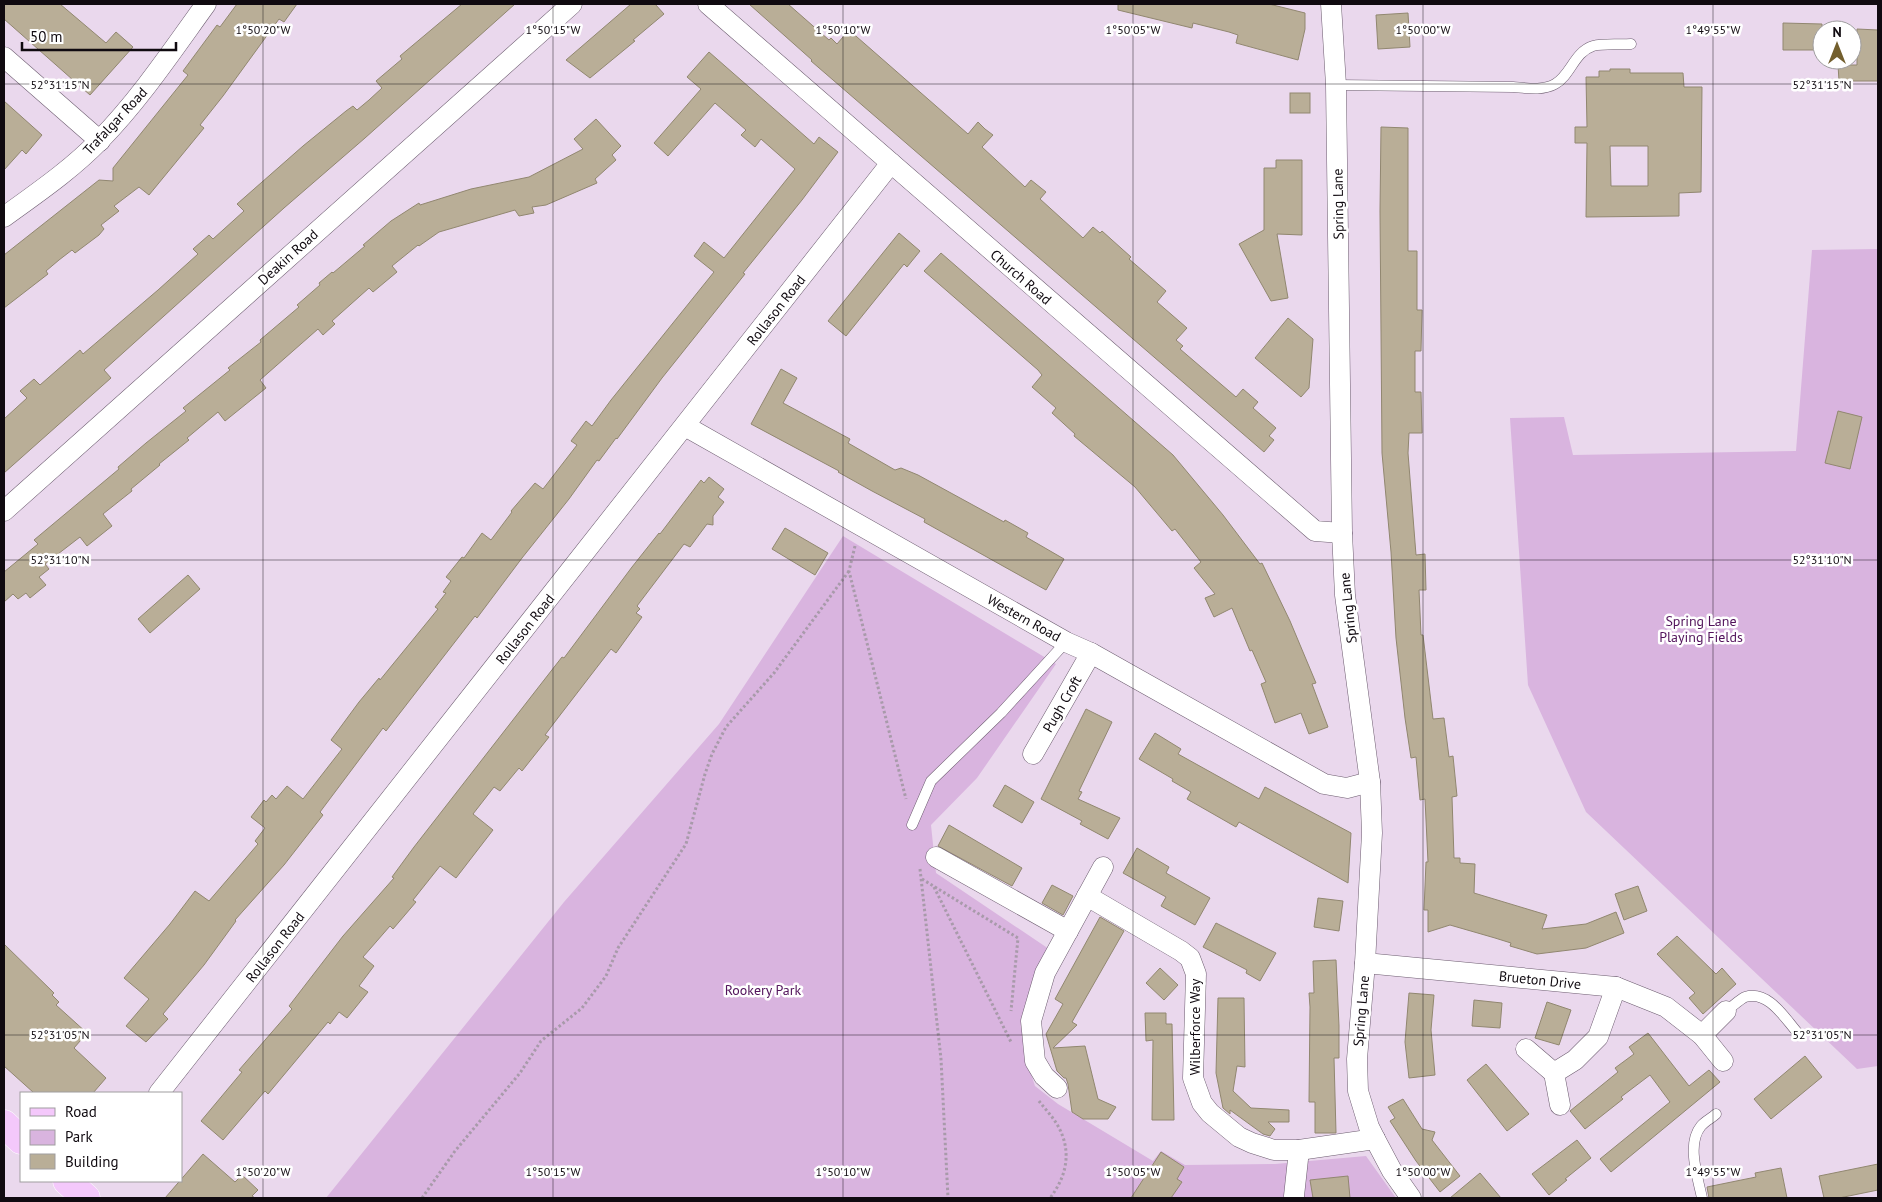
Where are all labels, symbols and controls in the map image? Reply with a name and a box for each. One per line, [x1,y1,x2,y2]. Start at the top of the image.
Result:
scale bar [22,20,176,52]
north arrow [1812,20,1862,70]
text: 1°50'20"W [236,22,290,37]
text: 1°50'15"W [526,22,580,37]
text: 1°50'10"W [816,22,870,37]
text: 1°50'05"W [1106,22,1160,37]
text: 1°50'00"W [1396,22,1450,37]
text: 1°49'55"W [1686,22,1740,37]
text: N [1832,23,1842,41]
text: 50 m [30,27,63,46]
text: 52°31'15"N [30,77,90,92]
text: 52°31'15"N [1792,77,1852,92]
street label: Trafalgar Road [79,83,151,159]
street label: Spring Lane [1328,168,1348,240]
street label: Deakin Road [254,225,322,289]
street label: Church Road [987,246,1055,308]
street label: Rollason Road [743,271,809,349]
text: 52°31'10"N [30,552,90,567]
text: 52°31'10"N [1792,552,1852,567]
street label: Spring Lane [1335,572,1361,644]
street label: Rollason Road [492,590,558,668]
street label: Western Road [984,590,1064,646]
park label: Spring Lane Playing Fields [1659,612,1743,646]
street label: Pugh Croft [1039,672,1086,736]
street label: Rollason Road [242,908,308,986]
street label: Brueton Drive [1498,967,1582,993]
street label: Spring Lane [1349,975,1373,1047]
street label: Wilberforce Way [1186,978,1204,1075]
park label: Rookery Park [725,981,802,999]
text: 52°31'05"N [30,1027,90,1042]
text: 52°31'05"N [1792,1027,1852,1042]
legend [20,1092,182,1182]
text: Road [65,1102,97,1121]
text: Park [65,1127,93,1146]
text: Building [65,1152,119,1171]
text: 1°50'20"W [236,1164,290,1179]
text: 1°50'15"W [526,1164,580,1179]
text: 1°50'10"W [816,1164,870,1179]
text: 1°50'05"W [1106,1164,1160,1179]
text: 1°50'00"W [1396,1164,1450,1179]
text: 1°49'55"W [1686,1164,1740,1179]

